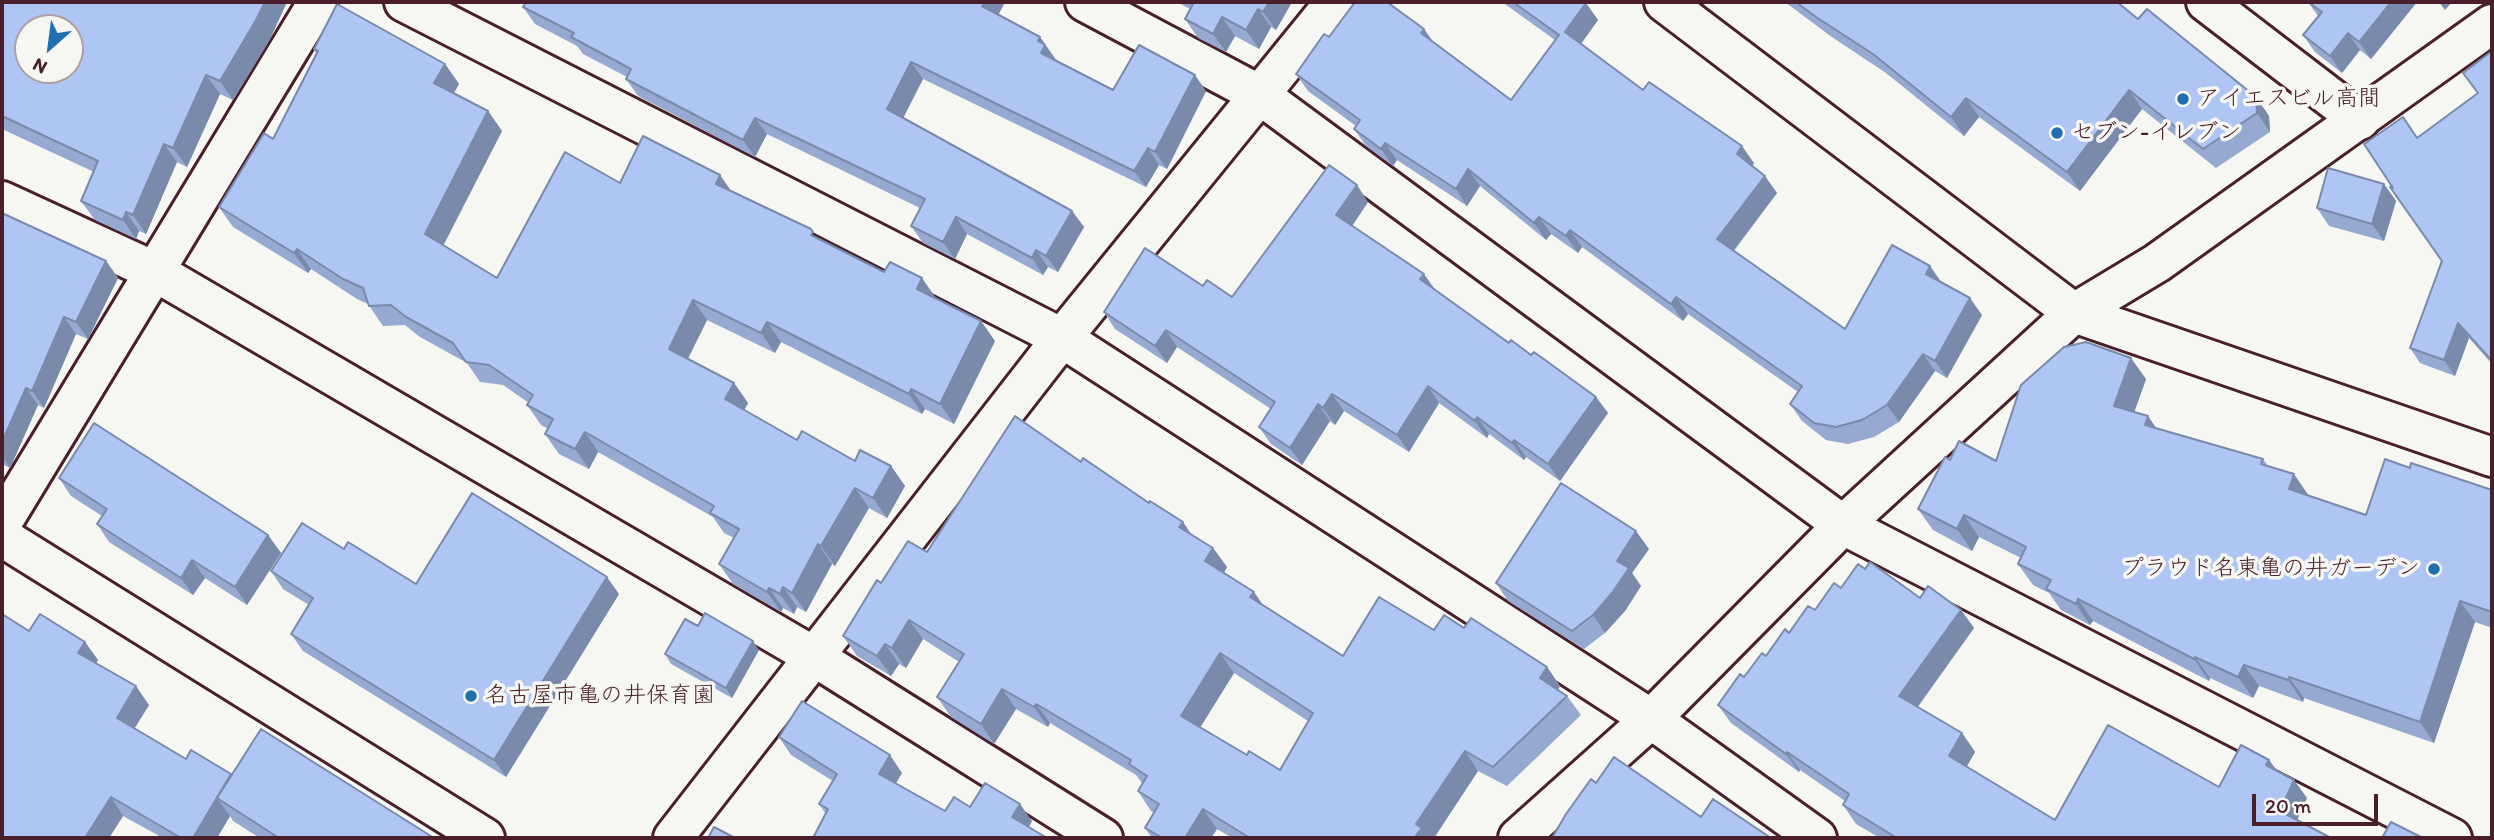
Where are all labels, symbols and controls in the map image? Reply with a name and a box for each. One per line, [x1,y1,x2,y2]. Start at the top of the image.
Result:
north arrow [14,14,84,84]
text: N [29,53,51,79]
place label: アイエスビル高間 [2197,85,2381,113]
marker: アイエスビル高間 [2175,91,2191,107]
place label: セブン-イレブン [2071,119,2241,147]
marker: セブン-イレブン [2049,125,2065,141]
place label: プラウド名東亀の井ガーデン [2121,555,2420,583]
marker: プラウド名東亀の井ガーデン [2426,561,2442,577]
place label: 名古屋市亀の井保育園 [485,682,715,710]
marker: 名古屋市亀の井保育園 [463,688,479,704]
scale bar [2256,780,2382,824]
text: 20 m [2265,793,2311,818]

